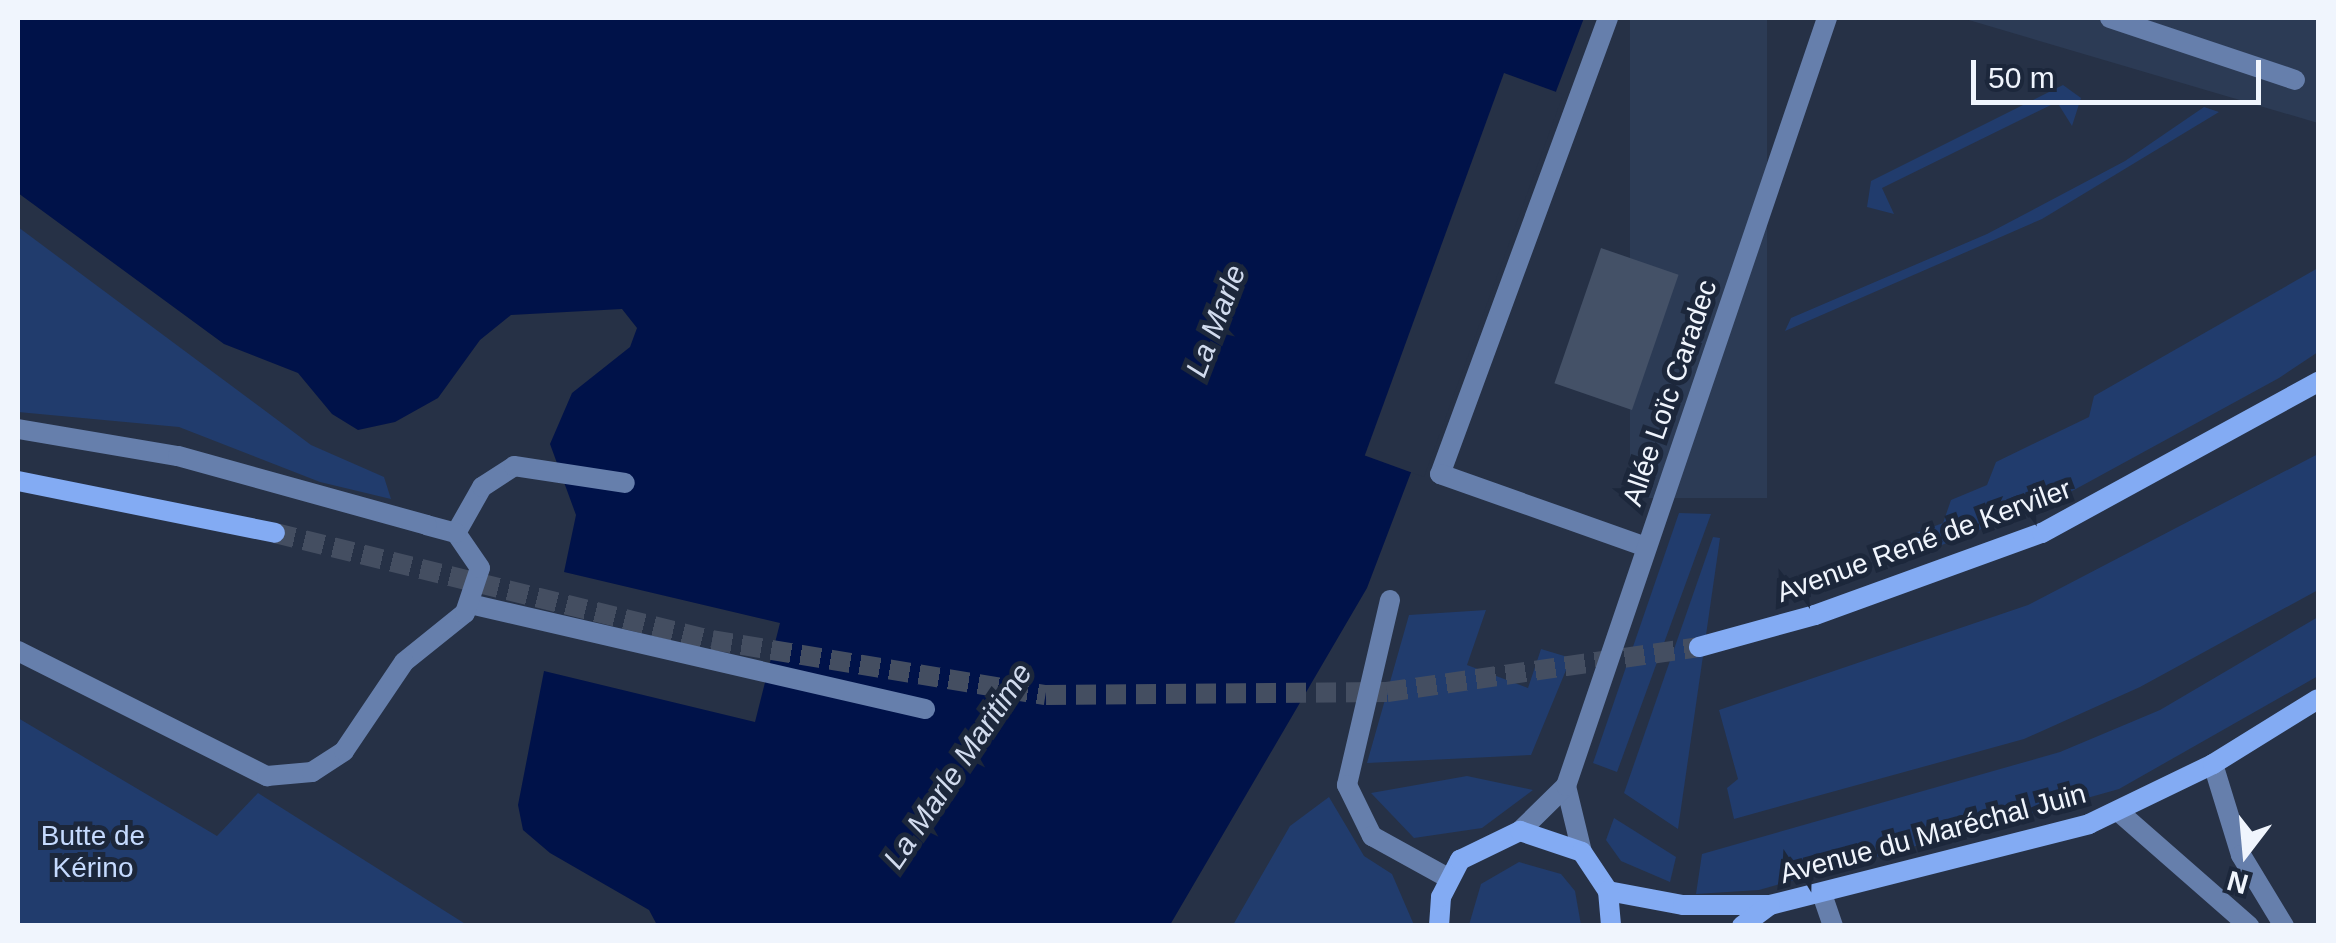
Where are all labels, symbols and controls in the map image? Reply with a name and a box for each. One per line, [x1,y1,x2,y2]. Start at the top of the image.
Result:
scale bar [1976,40,2266,102]
text: 50 m [1988,61,2055,94]
water label: La Marle [1178,260,1254,382]
street label: Allée Loïc Caradec [1616,276,1724,510]
street label: Avenue René de Kerviler [1772,472,2076,610]
water label: La Marle Maritime [876,656,1040,876]
street label: Avenue du Maréchal Juin [1776,777,2090,891]
north arrow [2196,803,2296,903]
park label: Butte de Kérino [41,819,145,885]
text: N [2224,865,2252,900]

